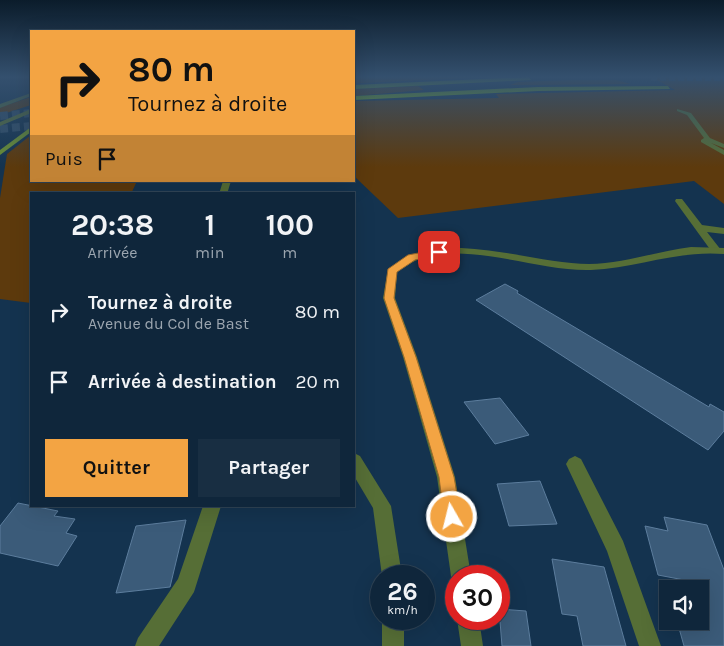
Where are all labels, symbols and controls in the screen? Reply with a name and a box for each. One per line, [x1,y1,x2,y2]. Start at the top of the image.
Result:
text: 80 m [128,49,215,90]
icon: right [45,50,110,115]
text: Tournez à droite [128,91,287,117]
icon: arrive [93,145,121,173]
text: Puis [45,148,83,170]
text: 20:38 [71,207,154,243]
text: 1 [204,207,215,243]
text: 100 [265,207,314,243]
pin [418,231,460,273]
icon: arrive [425,238,453,266]
text: Arrivée [88,243,138,262]
text: min [195,243,224,262]
text: m [282,243,297,262]
text: Tournez à droite [88,292,232,314]
icon: right [45,298,73,326]
text: 80 m [295,301,340,323]
text: Avenue du Col de Bast [88,314,249,333]
icon: arrive [45,368,73,396]
text: Arrivée à destination [88,371,277,393]
text: 20 m [295,371,340,393]
button: Quitter [45,439,188,497]
button: Partager [198,439,340,497]
position arrow [425,490,477,542]
speed limit sign: 30 [445,565,510,630]
text: 26 [387,577,418,606]
map controls [659,580,709,630]
button: sound [659,580,709,630]
text: km/h [387,603,418,617]

